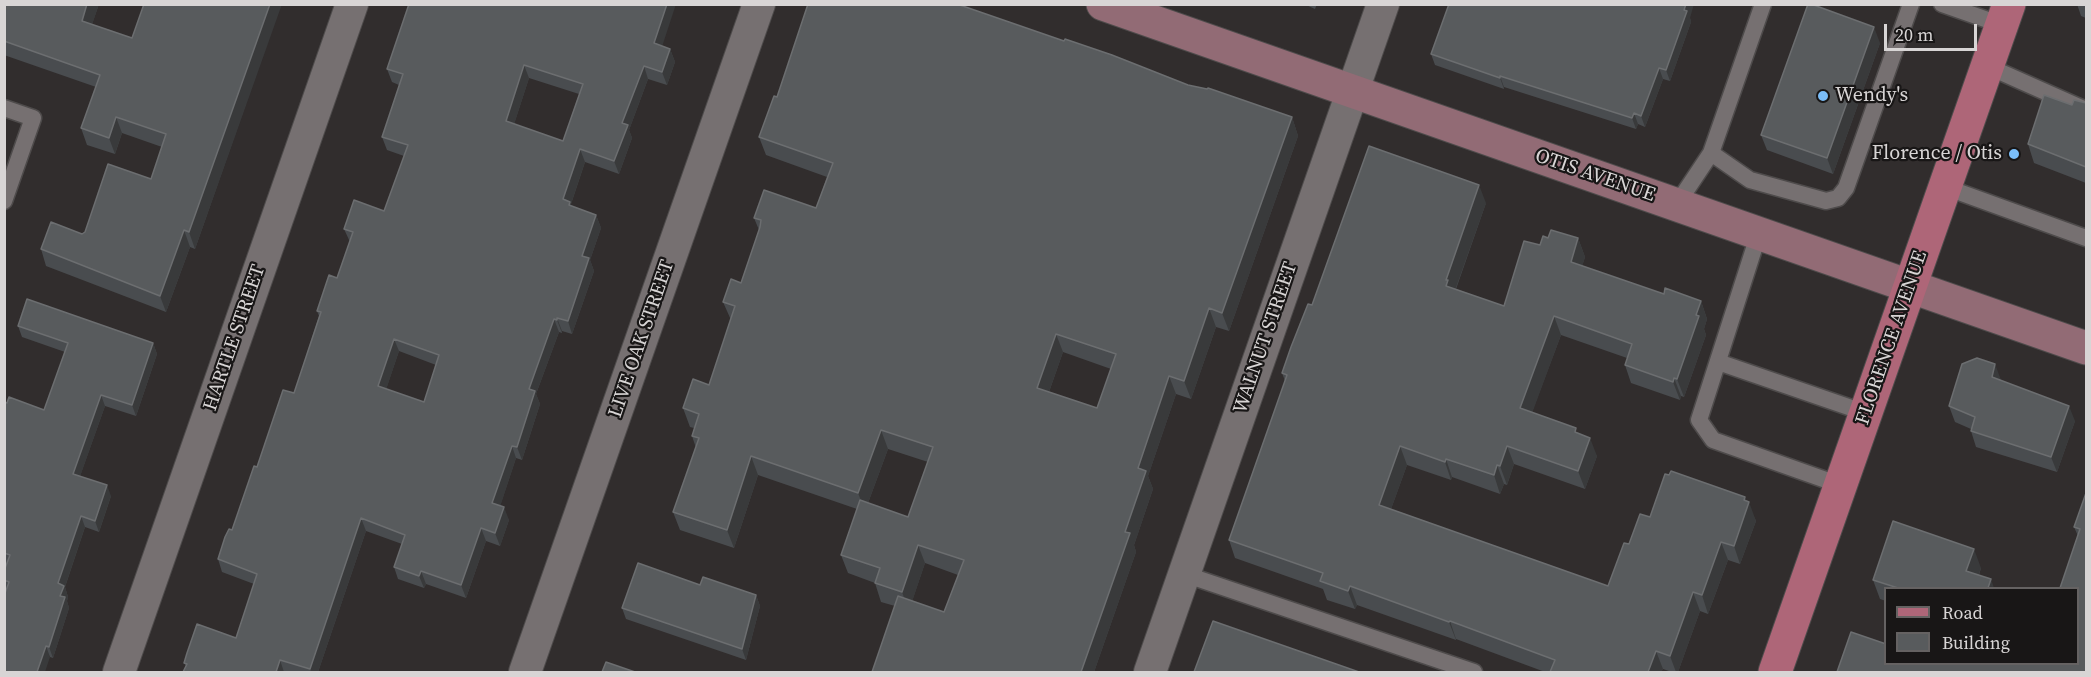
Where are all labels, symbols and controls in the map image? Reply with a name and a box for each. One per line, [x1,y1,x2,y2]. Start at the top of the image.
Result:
scale bar [1887,12,1980,50]
text: 20 m [1895,22,1933,47]
place label: Wendy's [1835,84,1908,108]
marker: Wendy's [1816,89,1830,103]
place label: Florence / Otis [1872,142,2002,166]
street label: OTIS AVENUE [1532,144,1658,208]
marker: Florence / Otis [2007,147,2021,161]
street label: FLORENCE AVENUE [1851,248,1933,428]
street label: LIVE OAK STREET [604,257,680,421]
street label: WALNUT STREET [1229,259,1303,417]
street label: HARTLE STREET [199,262,271,414]
legend [1884,587,2079,665]
text: Road [1942,600,1983,625]
text: Building [1942,630,2010,655]

